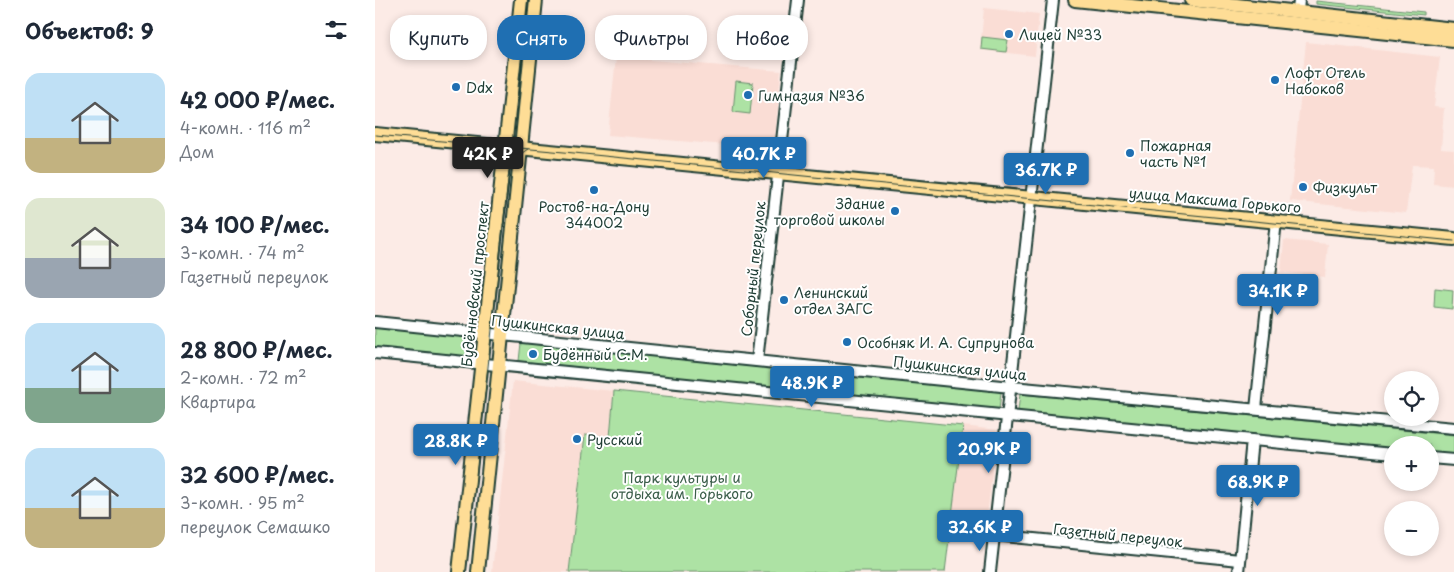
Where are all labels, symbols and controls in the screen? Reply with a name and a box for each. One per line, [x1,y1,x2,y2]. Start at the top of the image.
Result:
text: Объектов: 9 [25,14,154,46]
chip: Купить [390,15,487,60]
chip: Снять [497,15,585,60]
chip: Фильтры [595,15,707,60]
chip: Новое [717,15,808,60]
icon: filters [322,16,350,44]
place label: Лицей №33 [1019,24,1102,45]
marker: Лицей №33 [1003,28,1015,40]
place label: Лофт Отель Набоков [1285,62,1365,99]
marker: Лофт Отель Набоков [1269,74,1281,86]
place label: Ddx [466,77,493,98]
marker: Ddx [450,81,462,93]
text: 42 000 ₽/мес. [180,83,335,115]
place label: Гимназия №36 [758,85,865,106]
marker: Гимназия №36 [742,89,754,101]
icon: home [65,93,125,153]
text: 4-комн. · 116 m² [180,115,311,139]
place label: Пожарная часть №1 [1140,135,1211,172]
pin: 42K ₽ [453,136,523,179]
pin: 40.7K ₽ [718,136,810,179]
text: Дом [180,139,214,163]
text: 42K ₽ [463,141,513,165]
text: 40.7K ₽ [732,141,796,165]
marker: Пожарная часть №1 [1124,147,1136,159]
pin: 36.7K ₽ [1000,152,1092,195]
text: 36.7K ₽ [1015,157,1077,181]
place label: Физкульт [1313,177,1377,198]
marker: Физкульт [1297,181,1309,193]
street label: улица Максима Горького [1128,182,1302,218]
marker: Ростов-на-Дону 344002 [588,184,600,196]
place label: Здание торговой школы [774,193,885,230]
place label: Ростов-на-Дону 344002 [538,196,650,233]
street label: Будённовский проспект [456,200,494,368]
street label: Соборный переулок [735,200,771,338]
marker: Здание торговой школы [889,205,901,217]
text: 34 100 ₽/мес. [180,208,330,240]
icon: home [65,218,125,278]
text: 3-комн. · 74 m² [180,240,305,264]
text: Газетный переулок [180,264,328,288]
pin: 34.1K ₽ [1232,274,1324,316]
text: 34.1K ₽ [1248,278,1308,302]
place label: Ленинский отдел ЗАГС [794,282,873,319]
marker: Ленинский отдел ЗАГС [778,294,790,306]
street label: Пушкинская улица [490,310,626,344]
place label: Особняк И. А. Супрунова [857,332,1034,353]
text: 28 800 ₽/мес. [180,333,333,365]
marker: Особняк И. А. Супрунова [841,336,853,348]
icon: home [65,343,125,403]
place label: Будённый С.М. [543,344,648,365]
marker: Будённый С.М. [527,348,539,360]
street label: Пушкинская улица [892,351,1028,385]
text: 2-комн. · 72 m² [180,365,307,389]
pin: 48.9K ₽ [766,366,858,408]
text: 48.9K ₽ [781,370,843,394]
map controls [1384,371,1439,556]
button: locate [1384,371,1439,426]
text: Квартира [180,389,255,413]
pin: 28.8K ₽ [410,424,502,466]
text: 28.8K ₽ [424,428,488,452]
place label: Русский [587,429,643,450]
pin: 20.9K ₽ [943,432,1035,474]
marker: Русский [571,433,583,445]
text: 20.9K ₽ [958,436,1020,460]
button: + [1384,436,1439,491]
text: 32 600 ₽/мес. [180,458,335,490]
pin: 68.9K ₽ [1212,464,1304,507]
park label: Парк культуры и отдыха им. Горького [611,467,753,504]
icon: home [65,468,125,528]
text: 68.9K ₽ [1228,469,1288,493]
text: 3-комн. · 95 m² [180,490,305,514]
button: − [1384,501,1439,556]
pin: 32.6K ₽ [934,510,1026,552]
text: переулок Семашко [180,514,330,538]
text: 32.6K ₽ [948,514,1012,538]
street label: Газетный переулок [1052,518,1184,552]

